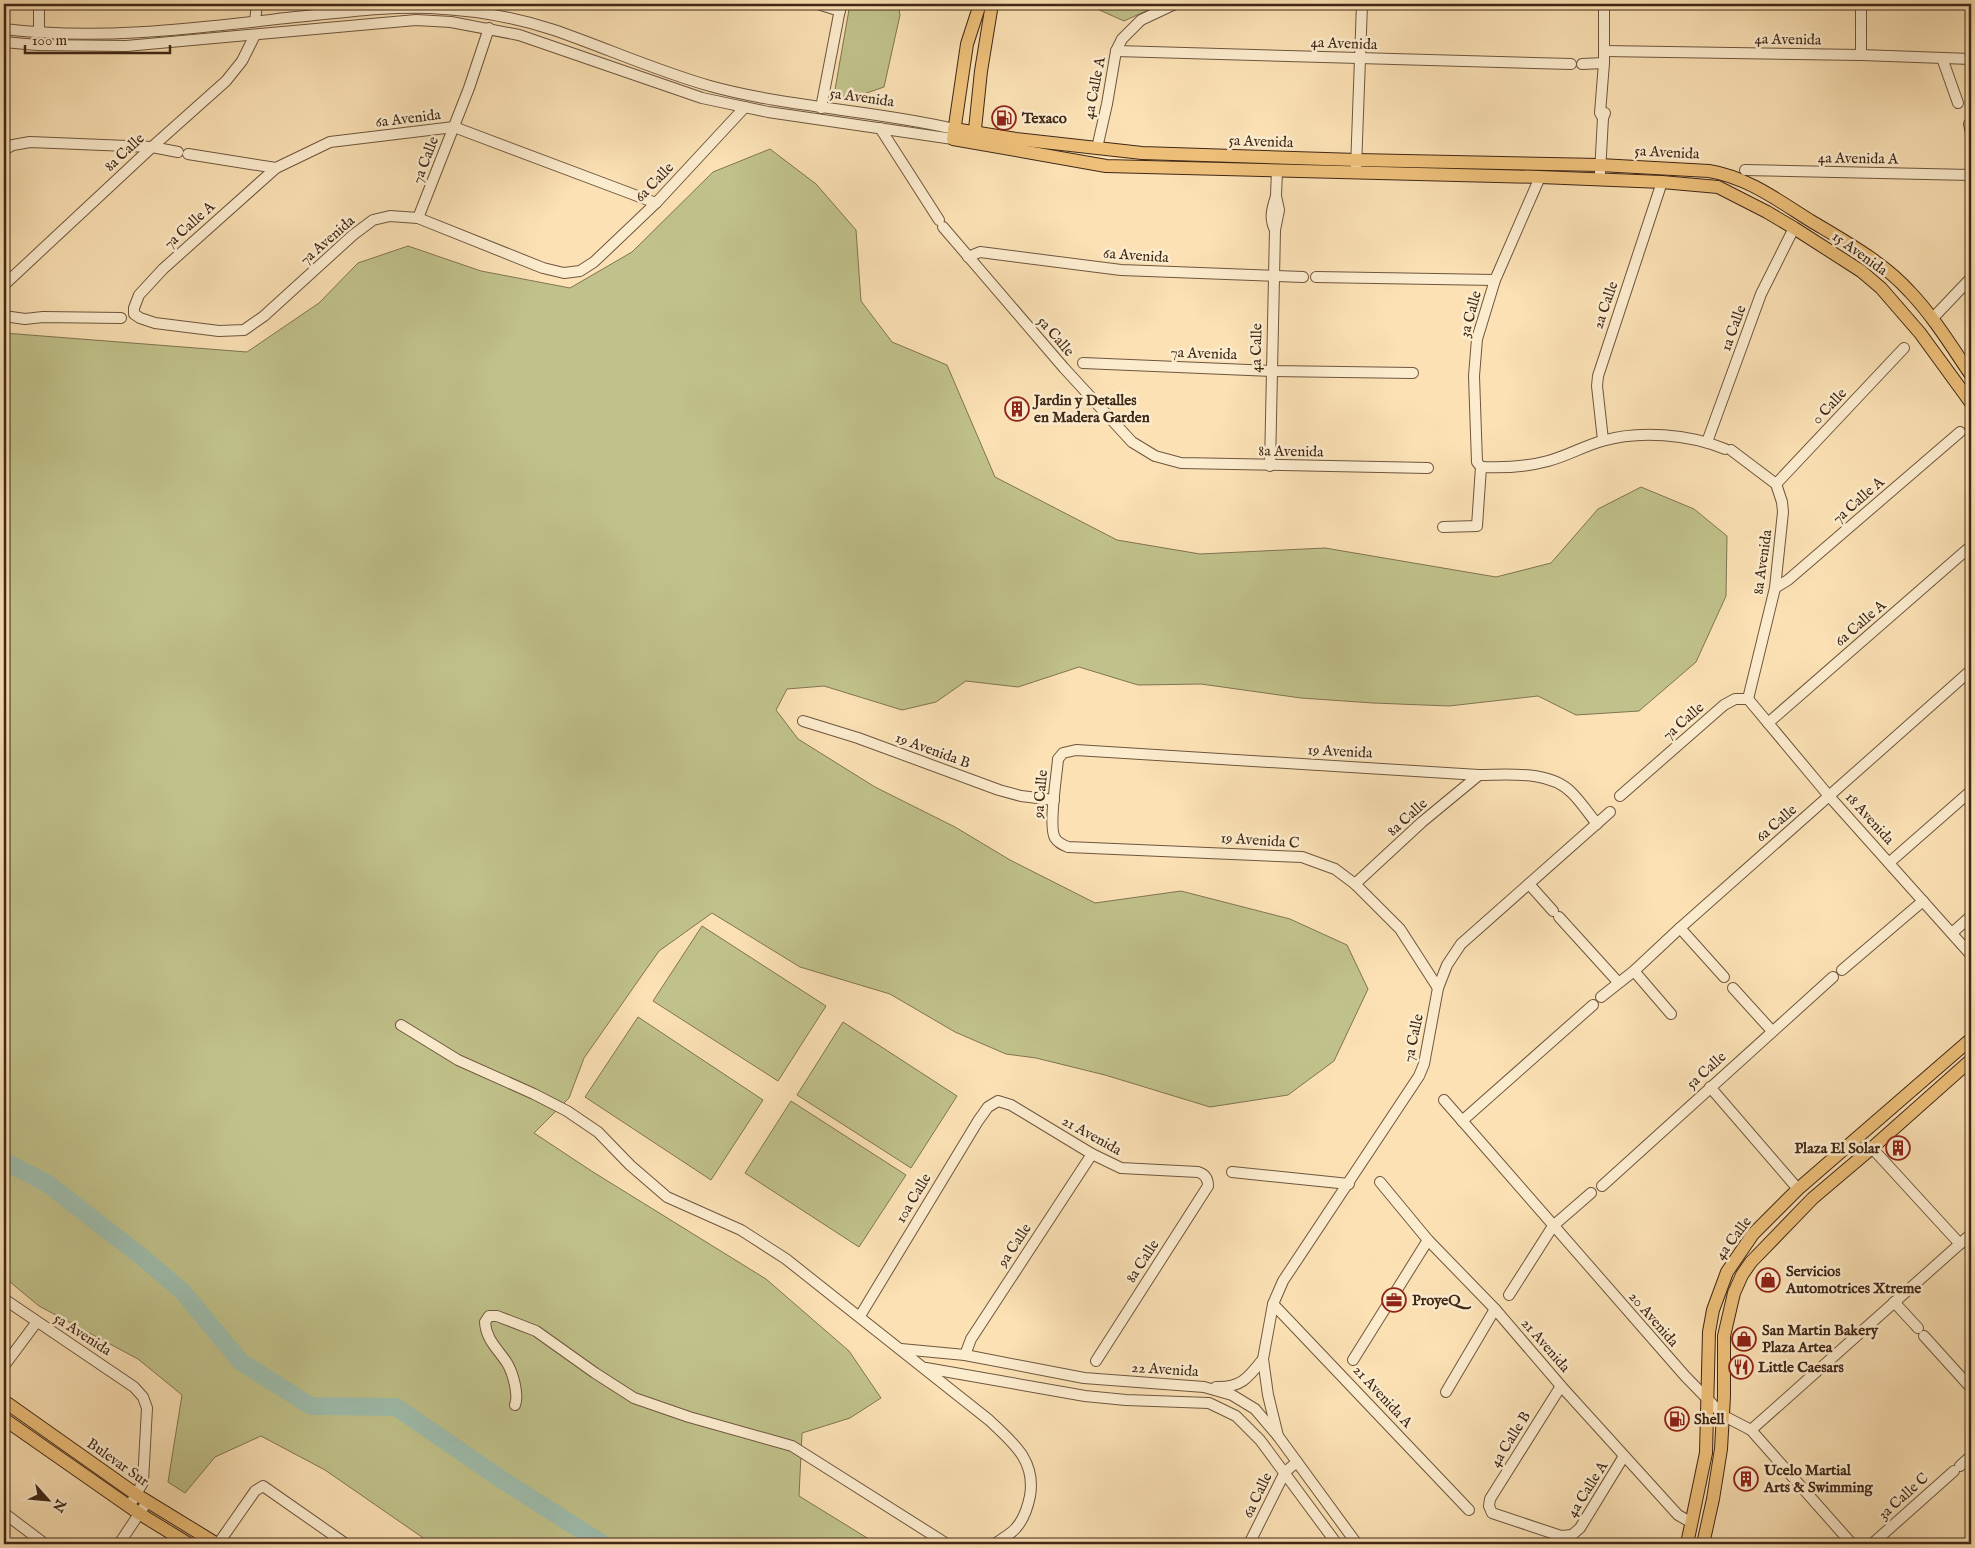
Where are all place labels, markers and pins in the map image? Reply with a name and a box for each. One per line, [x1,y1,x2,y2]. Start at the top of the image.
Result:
fuel station icon: Texaco [991,105,1017,131]
place label: Texaco [1021,109,1067,128]
place label: Jardin y Detalles en Madera Garden [1032,391,1150,427]
building icon: Jardin y Detalles en Madera Garden [1004,396,1030,422]
building icon: Plaza El Solar [1885,1135,1911,1161]
place label: Plaza El Solar [1794,1139,1880,1158]
place label: Servicios Automotrices Xtreme [1785,1262,1921,1298]
shop icon: Servicios Automotrices Xtreme [1755,1267,1781,1293]
office icon: ProyeQ [1381,1287,1407,1313]
place label: ProyeQ [1412,1291,1471,1310]
place label: San Martin Bakery Plaza Artea [1762,1321,1879,1357]
shop icon: San Martin Bakery Plaza Artea [1731,1326,1757,1352]
restaurant icon: Little Caesars [1728,1354,1754,1380]
place label: Little Caesars [1758,1358,1844,1377]
fuel station icon: Shell [1664,1406,1690,1432]
place label: Shell [1694,1410,1726,1429]
place label: Ucelo Martial Arts & Swimming [1763,1461,1873,1497]
building icon: Ucelo Martial Arts & Swimming [1733,1466,1759,1492]

